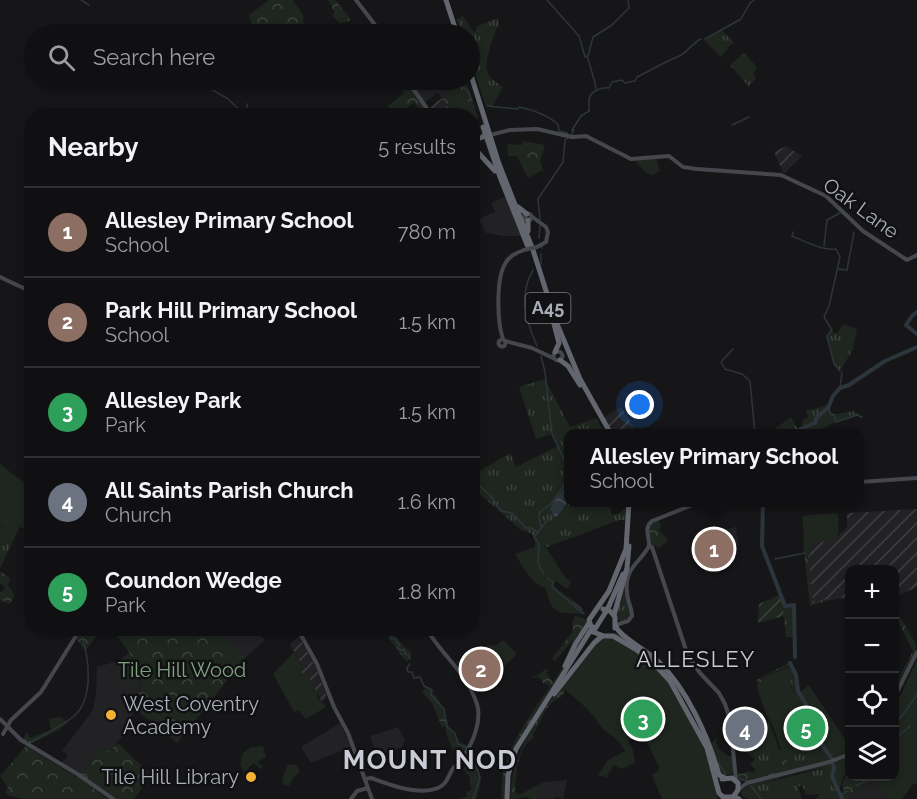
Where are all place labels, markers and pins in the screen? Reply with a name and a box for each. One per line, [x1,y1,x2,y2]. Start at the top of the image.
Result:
pin: 1 [694,526,734,572]
pin: 2 [462,646,500,692]
place label: West Coventry Academy [123,692,259,739]
pin: 3 [624,696,662,742]
pin: 4 [726,706,764,752]
pin: 5 [786,706,826,750]
marker: West Coventry Academy [104,708,118,722]
place label: Tile Hill Library [102,765,239,789]
marker: Tile Hill Library [244,770,258,784]

